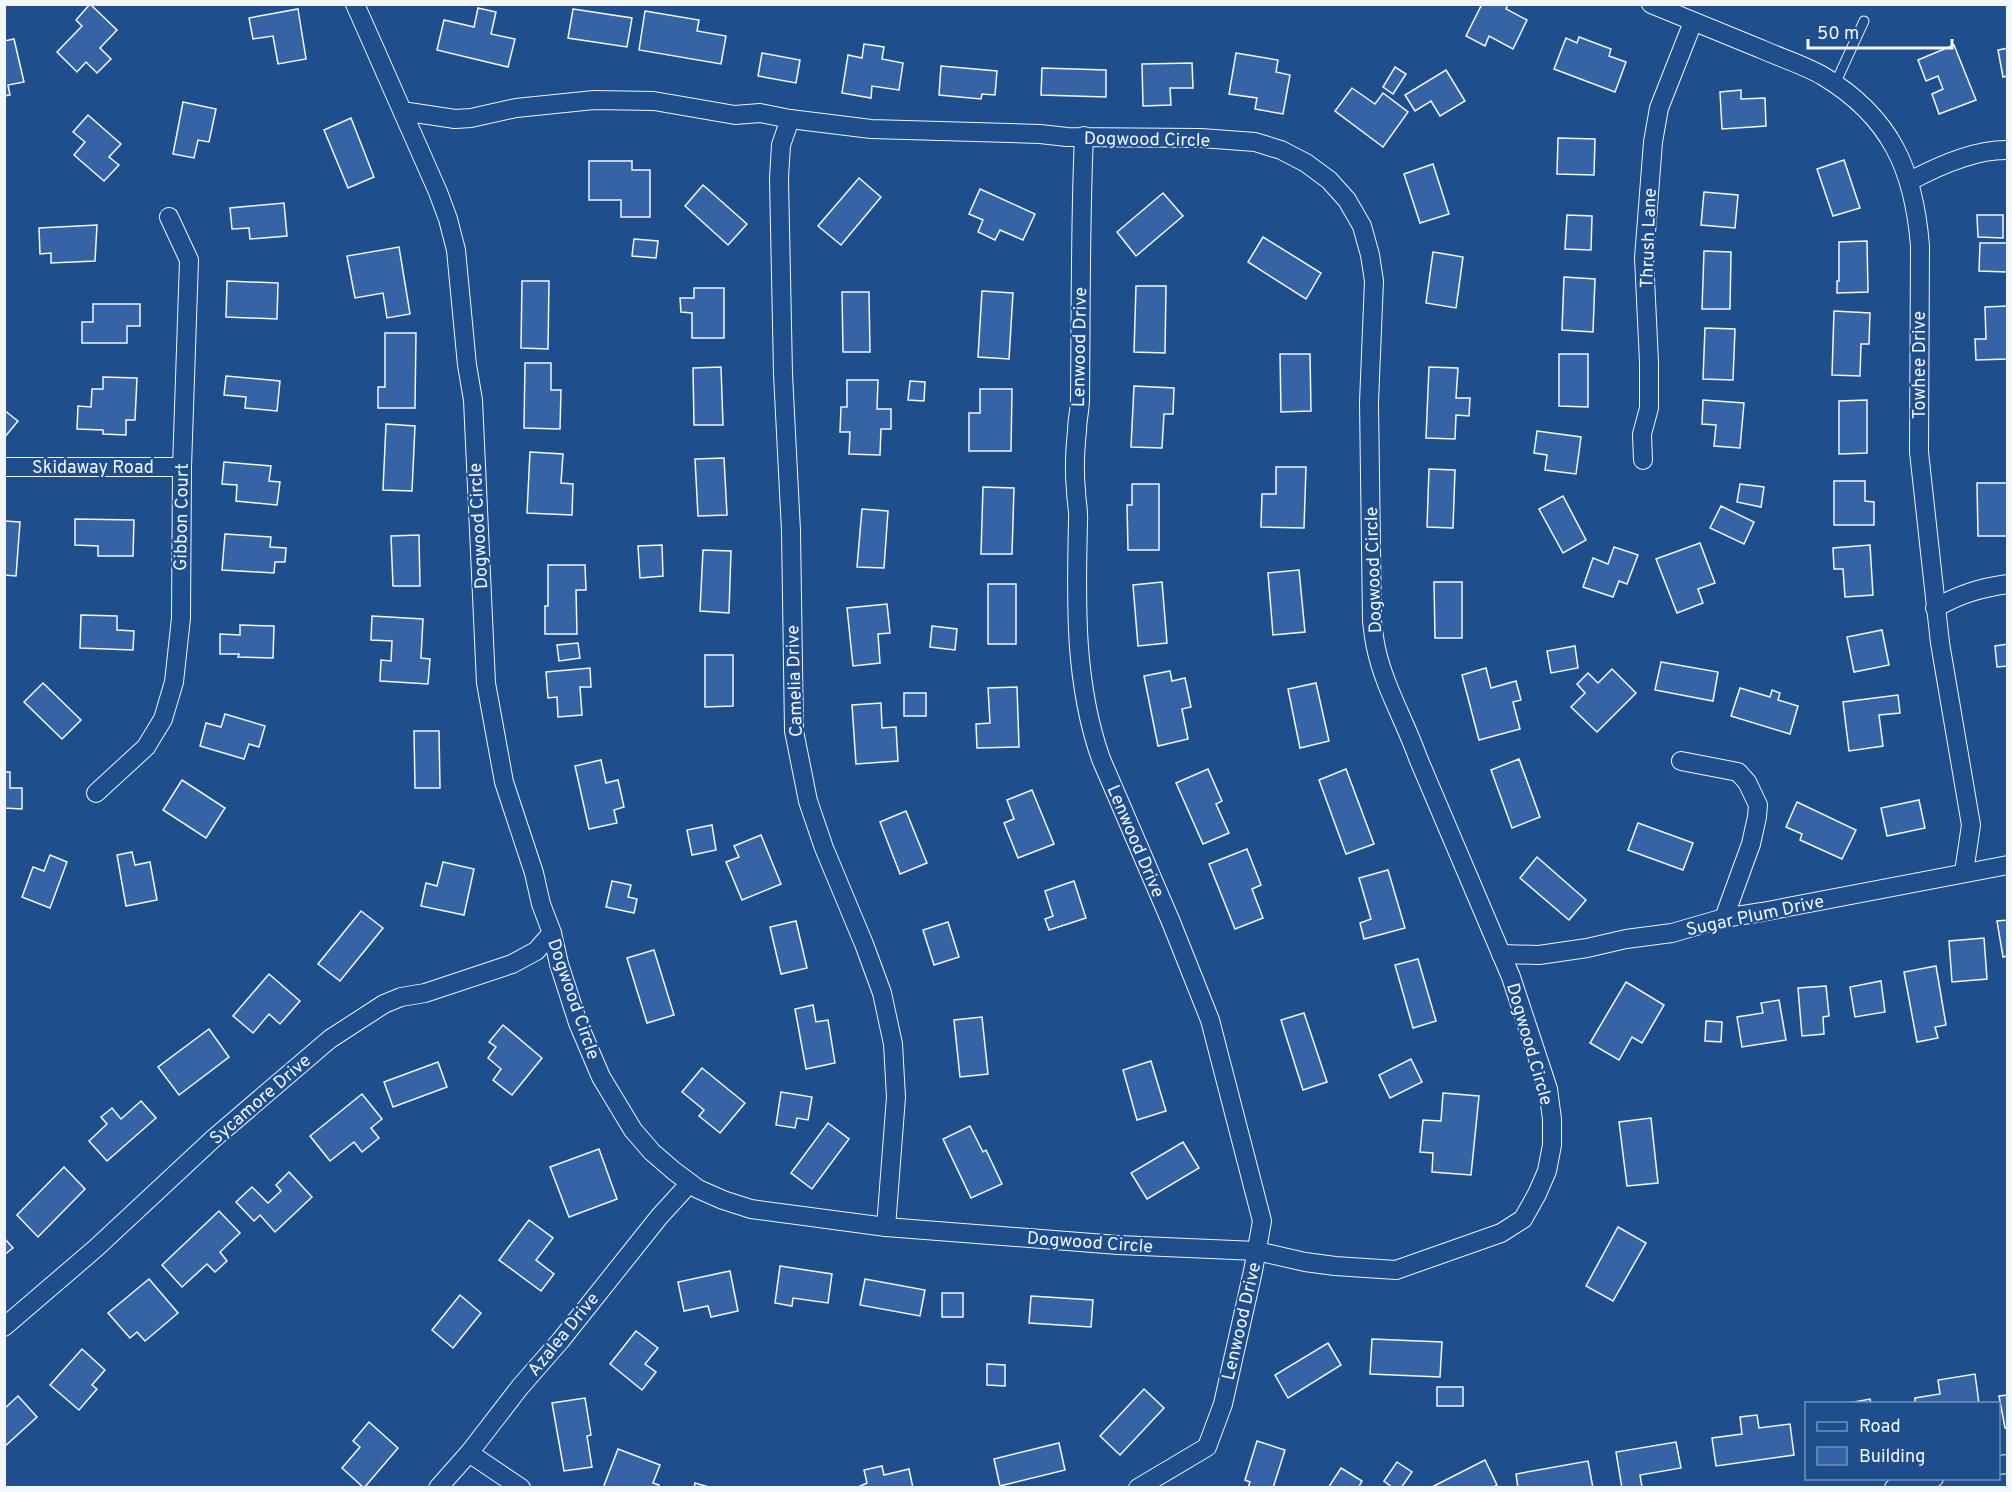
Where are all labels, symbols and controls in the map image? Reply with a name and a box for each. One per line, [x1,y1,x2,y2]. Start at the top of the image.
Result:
scale bar [1808,12,1952,50]
text: 50 m [1817,23,1859,46]
street label: Dogwood Circle [1084,128,1210,153]
street label: Thrush Lane [1636,187,1663,289]
street label: Lenwood Drive [1068,287,1093,407]
street label: Towhee Drive [1909,311,1932,419]
street label: Skidaway Road [32,457,154,480]
street label: Dogwood Circle [465,462,494,590]
street label: Gibbon Court [170,463,195,571]
street label: Dogwood Circle [1361,506,1388,634]
street label: Camelia Drive [782,624,809,737]
street label: Lenwood Drive [1101,782,1169,901]
street label: Sugar Plum Drive [1684,891,1826,942]
street label: Dogwood Circle [541,936,604,1063]
street label: Dogwood Circle [1500,980,1557,1108]
street label: Sycamore Drive [206,1050,316,1150]
street label: Dogwood Circle [1026,1228,1154,1259]
street label: Lenwood Drive [1218,1260,1267,1383]
street label: Azalea Drive [523,1288,605,1382]
legend [1805,1402,2000,1480]
text: Road [1859,1416,1901,1439]
text: Building [1859,1446,1925,1469]

